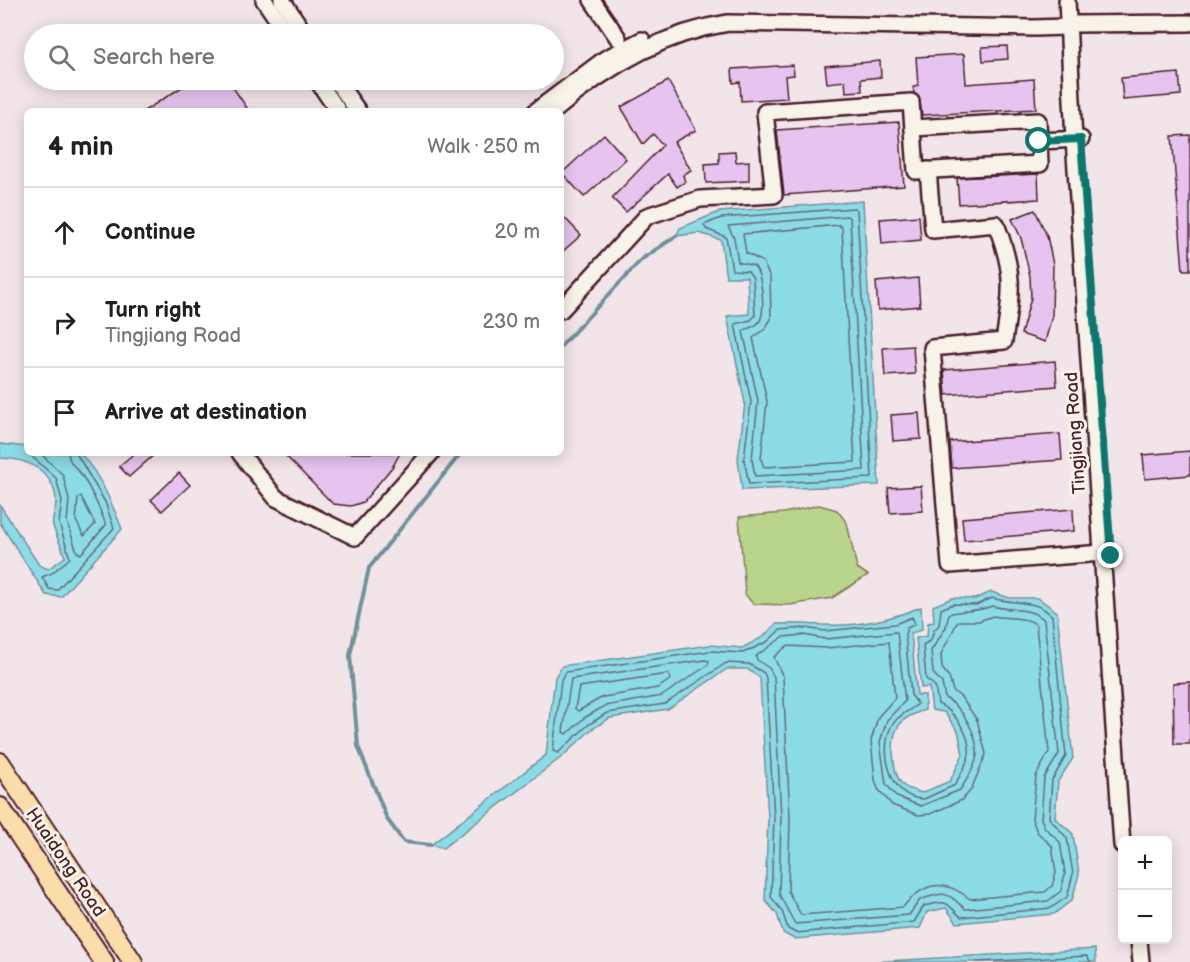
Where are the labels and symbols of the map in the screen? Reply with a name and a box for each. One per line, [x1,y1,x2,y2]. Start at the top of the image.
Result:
route start [1025,127,1051,153]
street label: Tingjiang Road [1061,371,1090,495]
route end [1097,542,1123,568]
street label: Huaidong Road [21,804,110,921]

